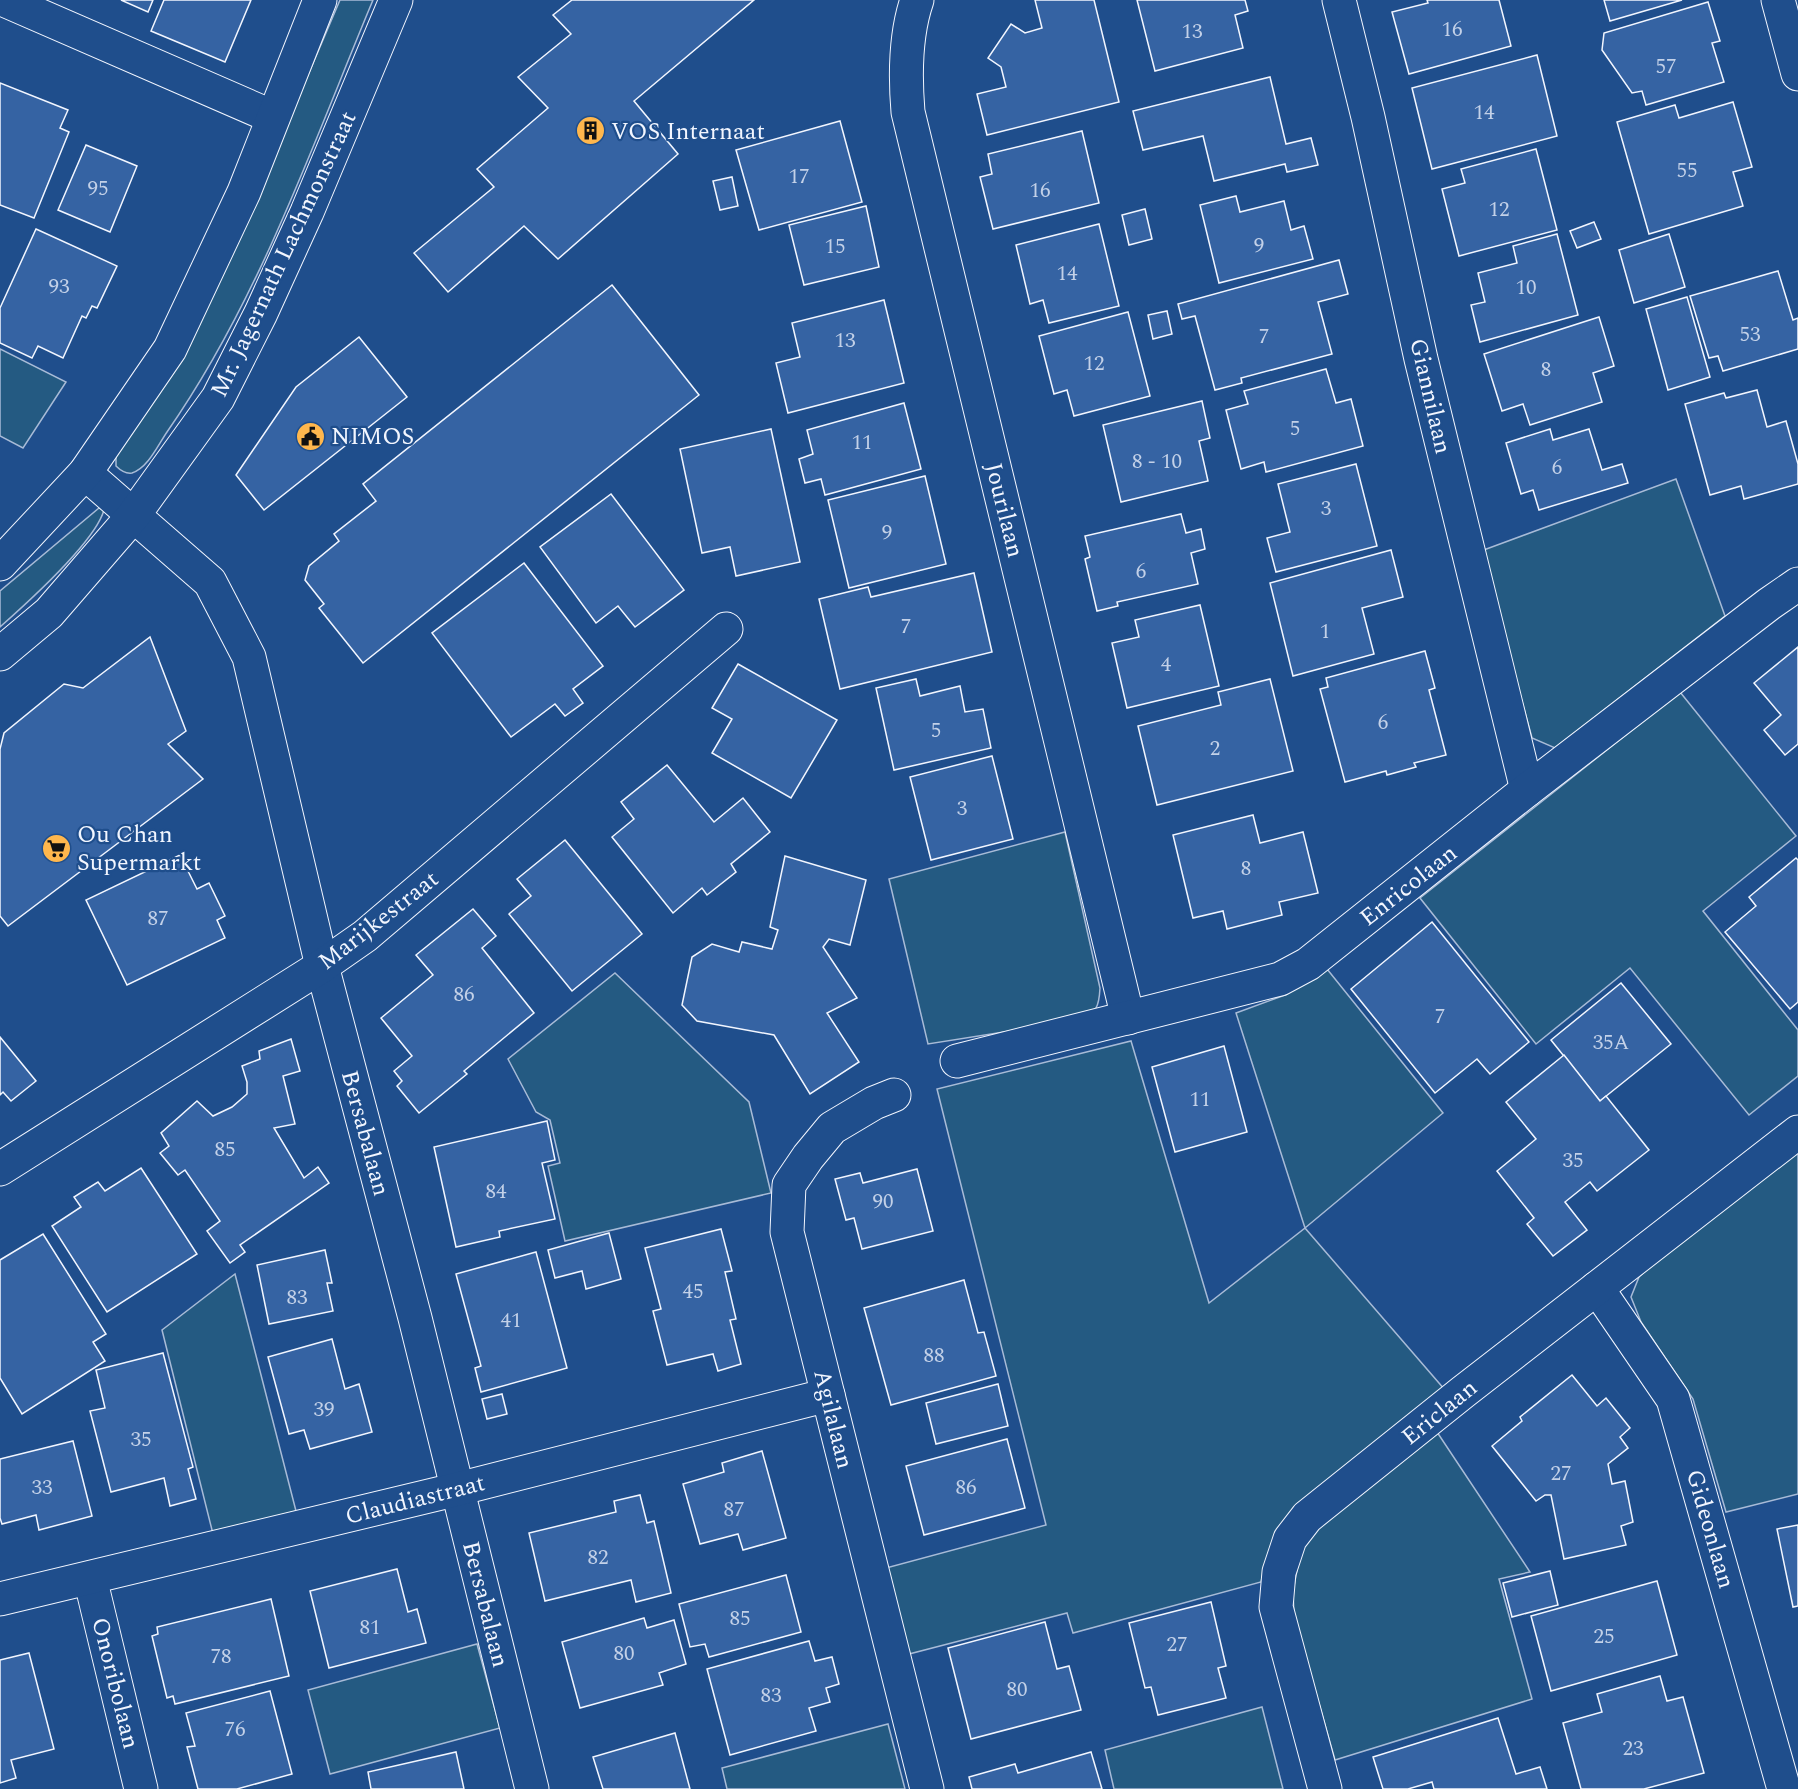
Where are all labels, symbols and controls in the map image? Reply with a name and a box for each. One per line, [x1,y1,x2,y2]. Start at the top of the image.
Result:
house number: 16 [1442,14,1463,46]
house number: 13 [1182,16,1203,48]
house number: 57 [1656,51,1677,83]
house number: 14 [1474,97,1495,129]
street label: Mr. Jagernath Lachmonstraat [202,105,366,404]
place label: VOS Internaat [611,114,765,150]
building icon: VOS Internaat [574,115,606,147]
house number: 55 [1677,155,1698,187]
house number: 17 [789,161,810,193]
house number: 95 [88,173,109,205]
house number: 16 [1030,175,1051,207]
house number: 12 [1489,194,1510,226]
house number: 9 [1254,230,1264,262]
house number: 15 [825,231,846,263]
house number: 14 [1057,258,1078,290]
house number: 93 [49,271,70,303]
house number: 10 [1516,272,1537,304]
house number: 53 [1740,319,1761,351]
house number: 7 [1259,321,1269,353]
house number: 13 [835,325,856,357]
street label: Giannilaan [1399,335,1461,458]
house number: 12 [1084,348,1105,380]
house number: 8 [1541,354,1551,386]
house number: 5 [1290,413,1300,445]
place label: NIMOS [331,419,414,455]
public building icon: NIMOS [294,420,326,452]
house number: 11 [852,427,873,459]
house number: 8 - 10 [1132,446,1182,478]
house number: 6 [1552,452,1562,484]
street label: Jourilaan [975,459,1033,562]
house number: 3 [1321,493,1332,525]
house number: 9 [882,517,892,549]
house number: 6 [1136,556,1146,588]
house number: 7 [901,611,911,643]
house number: 1 [1320,616,1330,648]
house number: 4 [1161,649,1172,681]
house number: 6 [1378,707,1388,739]
house number: 5 [931,715,941,747]
house number: 2 [1210,733,1220,765]
house number: 3 [957,793,968,825]
place label: Ou Chan Supermarkt [77,817,201,881]
supermarket icon: Ou Chan Supermarkt [40,832,72,864]
street label: Enricolaan [1352,836,1465,936]
house number: 8 [1241,853,1251,885]
street label: Marijkestraat [311,862,447,979]
house number: 87 [148,903,169,935]
house number: 86 [454,979,475,1011]
house number: 7 [1435,1001,1445,1033]
house number: 35A [1593,1027,1630,1059]
street label: Bersabalaan [331,1066,399,1200]
house number: 11 [1190,1084,1211,1116]
house number: 85 [215,1134,236,1166]
house number: 35 [1563,1145,1584,1177]
house number: 84 [486,1176,507,1208]
house number: 90 [873,1186,894,1218]
house number: 45 [683,1276,704,1308]
house number: 83 [287,1282,308,1314]
house number: 41 [501,1305,522,1337]
house number: 88 [924,1340,945,1372]
street label: Agilalaan [803,1366,863,1473]
street label: Ericlaan [1394,1371,1485,1455]
house number: 39 [314,1394,335,1426]
house number: 35 [131,1424,152,1456]
house number: 27 [1551,1458,1572,1490]
street label: Claudiastraat [342,1465,489,1535]
street label: Gideonlaan [1676,1465,1744,1593]
house number: 33 [32,1472,53,1504]
house number: 86 [956,1472,977,1504]
house number: 87 [724,1494,745,1526]
street label: Bersabalaan [452,1537,518,1671]
house number: 82 [588,1542,609,1574]
house number: 85 [730,1603,751,1635]
house number: 81 [360,1612,381,1644]
street label: Onoribolaan [81,1614,149,1753]
house number: 25 [1594,1621,1615,1653]
house number: 27 [1167,1629,1188,1661]
house number: 80 [614,1638,635,1670]
house number: 78 [211,1641,232,1673]
house number: 80 [1007,1674,1028,1706]
house number: 83 [761,1680,782,1712]
house number: 76 [225,1714,246,1746]
house number: 23 [1623,1733,1644,1765]

